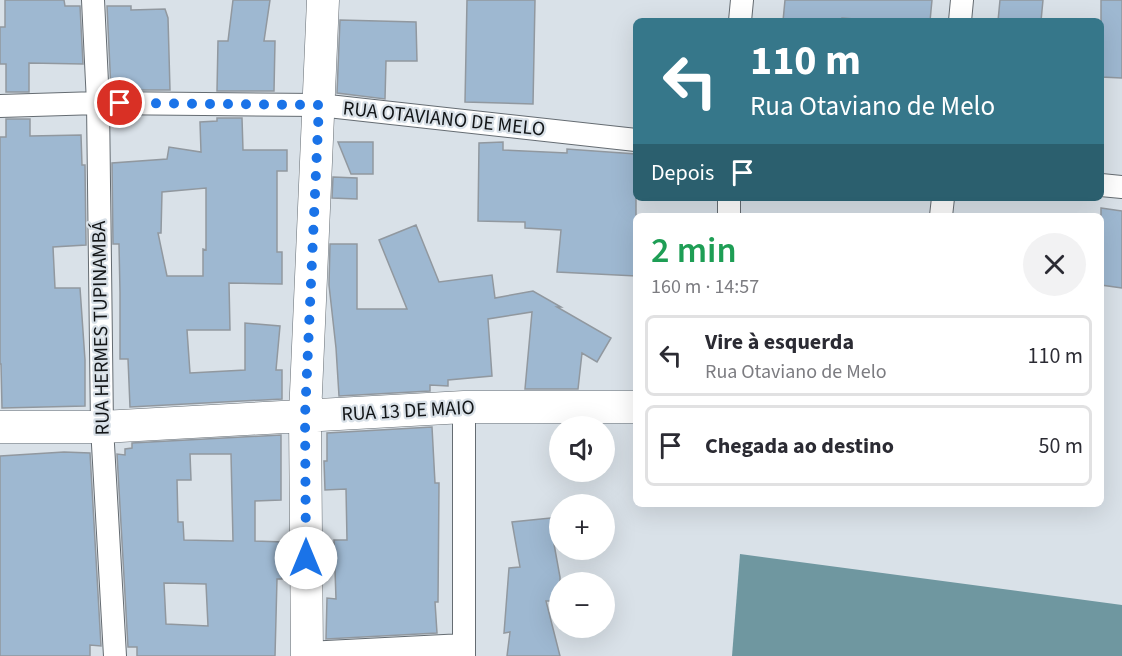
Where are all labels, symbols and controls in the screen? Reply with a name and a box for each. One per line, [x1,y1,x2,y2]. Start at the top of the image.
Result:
text: 110 m [750,31,861,91]
icon: left [651,42,729,120]
pin [94,77,145,128]
icon: arrive [103,86,136,119]
text: Rua Otaviano de Melo [750,87,995,126]
street label: RUA OTAVIANO DE MELO [342,94,546,144]
icon: arrive [726,156,759,189]
text: Depois [651,157,714,189]
street label: RUA HERMES TUPINAMBÁ [85,220,117,436]
text: 2 min [651,225,737,276]
button: close [1023,233,1086,296]
text: 160 m · 14:57 [651,273,759,301]
text: Vire à esquerda [705,326,854,358]
icon: left [654,339,687,372]
text: 110 m [1028,340,1083,372]
text: Rua Otaviano de Melo [705,358,887,386]
street label: RUA 13 DE MAIO [341,394,475,428]
map controls [549,416,615,638]
button: sound [549,416,615,482]
icon: arrive [654,429,687,462]
text: Chegada ao destino [705,430,894,462]
text: 50 m [1038,430,1083,462]
button: + [549,494,615,560]
position arrow [274,526,338,590]
button: − [549,572,615,638]

